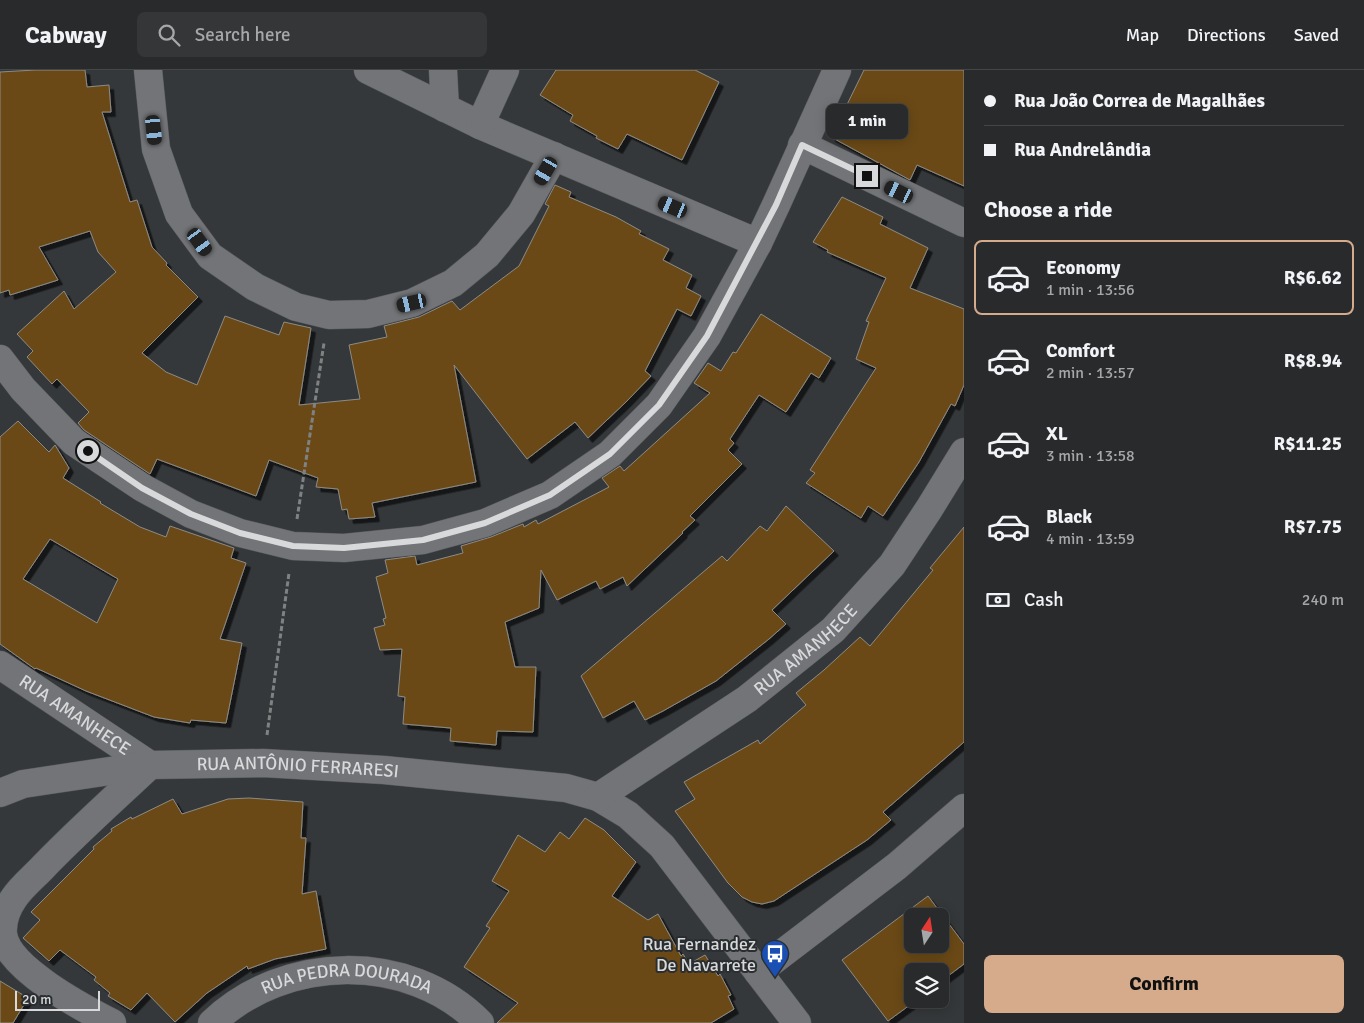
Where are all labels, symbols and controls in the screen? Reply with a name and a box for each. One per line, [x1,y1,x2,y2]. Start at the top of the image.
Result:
search box [137,12,487,57]
text: Cabway [25,20,107,50]
icon: search [155,21,183,49]
text: Search here [195,23,291,47]
text: Map [1126,24,1159,46]
text: Directions [1187,24,1266,46]
text: Saved [1294,24,1339,46]
text: Rua João Correa de Magalhães [1014,89,1265,113]
callout: 1 min [826,104,908,138]
text: 1 min [848,111,886,131]
car [144,114,163,146]
text: Rua Andrelândia [1014,138,1151,162]
car [532,154,559,188]
route end [856,165,878,187]
car [882,179,915,205]
car [656,194,689,220]
text: Choose a ride [984,196,1112,223]
car [185,225,214,259]
icon: car [986,255,1031,300]
text: Economy [1046,256,1120,280]
text: R$6.62 [1284,266,1342,290]
text: 1 min · 13:56 [1046,280,1135,300]
car [395,292,428,314]
icon: car [986,338,1031,383]
text: Comfort [1046,339,1115,363]
text: R$8.94 [1284,349,1342,373]
text: 2 min · 13:57 [1046,363,1135,383]
icon: car [986,421,1031,466]
text: XL [1046,422,1068,446]
text: R$11.25 [1274,432,1342,456]
route start [77,440,99,462]
text: 3 min · 13:58 [1046,446,1135,466]
icon: car [986,504,1031,549]
text: Black [1046,505,1092,529]
text: R$7.75 [1284,515,1342,539]
text: 4 min · 13:59 [1046,529,1135,549]
icon: cash [984,586,1012,614]
text: Cash [1024,588,1064,612]
text: 240 m [1302,590,1344,610]
street label: RUA AMANHECE [749,600,862,700]
street label: RUA AMANHECE [15,670,135,760]
street label: RUA ANTÔNIO FERRARESI [196,752,400,782]
north arrow [904,908,949,952]
map controls [904,908,949,1008]
place label: Rua Fernandez De Navarrete [643,933,756,976]
bus stop icon: Rua Fernandez De Navarrete [760,939,790,978]
button: Confirm [984,955,1344,1013]
text: RUA PEDRA DOURADA [257,959,436,999]
button: layers [904,963,949,1008]
street label: RUA PEDRA DOURADA [259,982,433,1004]
scale bar [15,988,100,1011]
text: 20 m [22,991,51,1008]

